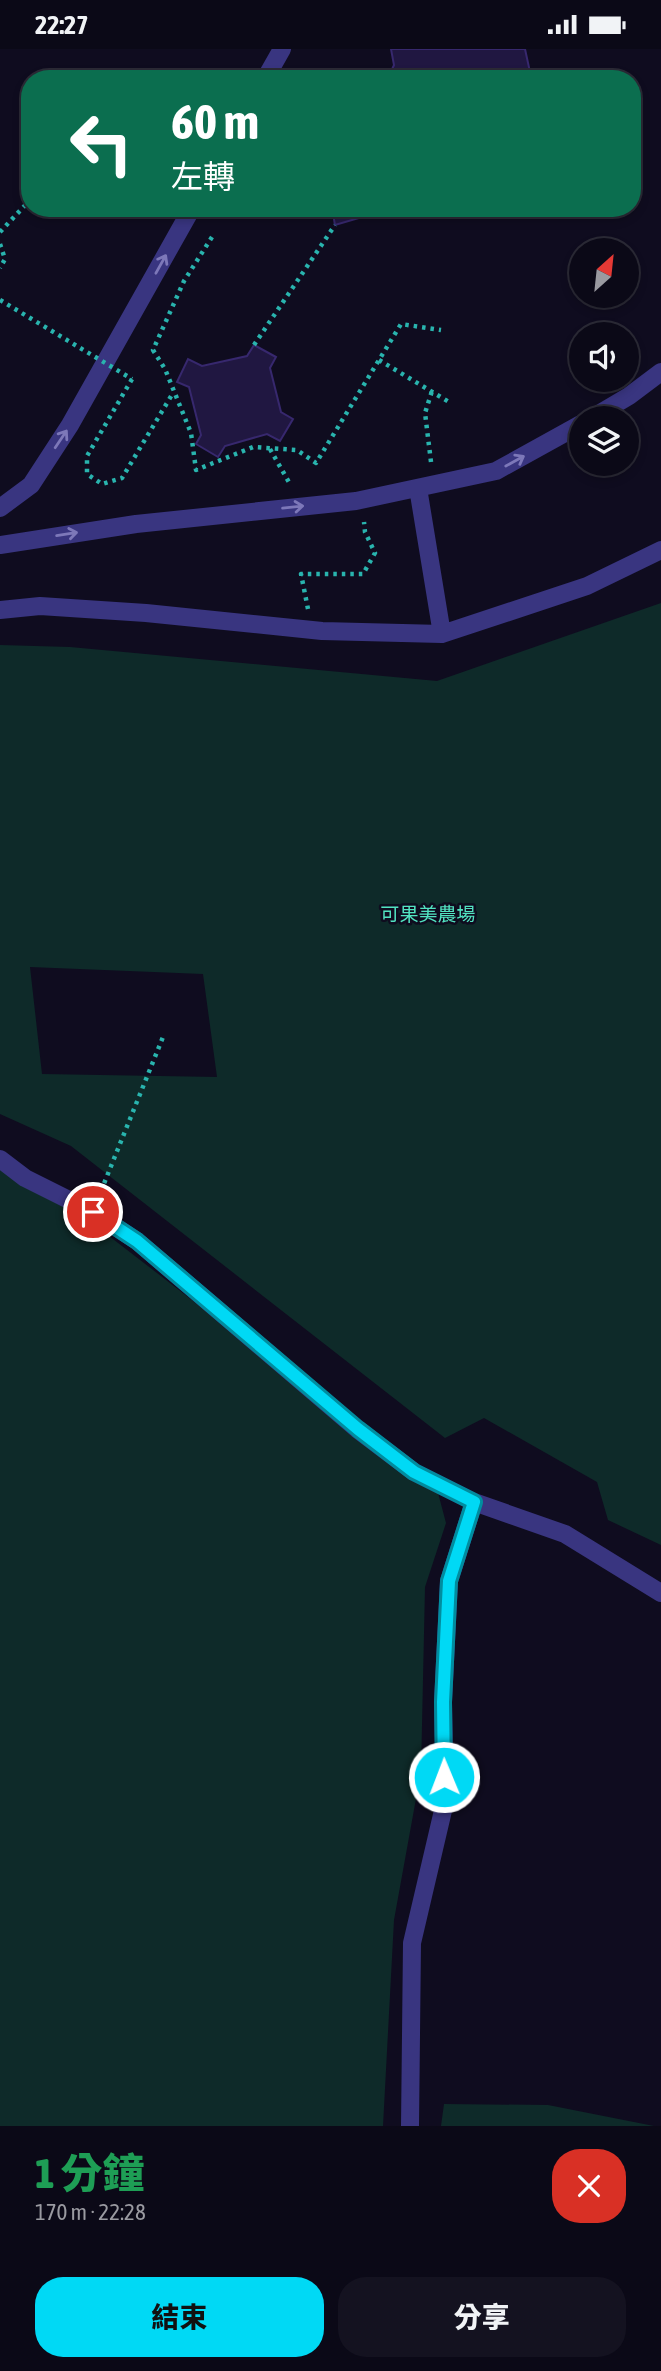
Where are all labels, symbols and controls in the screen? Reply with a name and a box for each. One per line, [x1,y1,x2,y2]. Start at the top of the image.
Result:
text: 22:27 [35,10,89,40]
text: 60 m [171,93,259,149]
icon: left [56,98,147,189]
text: 左轉 [171,158,235,195]
north arrow [569,238,639,308]
map controls [569,238,639,476]
one-way arrow [154,254,168,274]
button: sound [569,322,639,392]
button: layers [569,406,639,476]
one-way arrow [54,430,68,450]
one-way arrow [504,454,524,468]
one-way arrow [281,501,304,514]
one-way arrow [55,527,78,540]
park label: 可果美農場 [380,903,476,925]
pin [63,1182,123,1242]
icon: arrive [74,1193,112,1231]
position arrow [407,1740,481,1814]
text: 1 分鐘 [35,2149,145,2197]
button: close [552,2149,626,2223]
text: 170 m · 22:28 [35,2199,146,2225]
button: 結束 [35,2277,324,2357]
button: 分享 [338,2277,626,2357]

